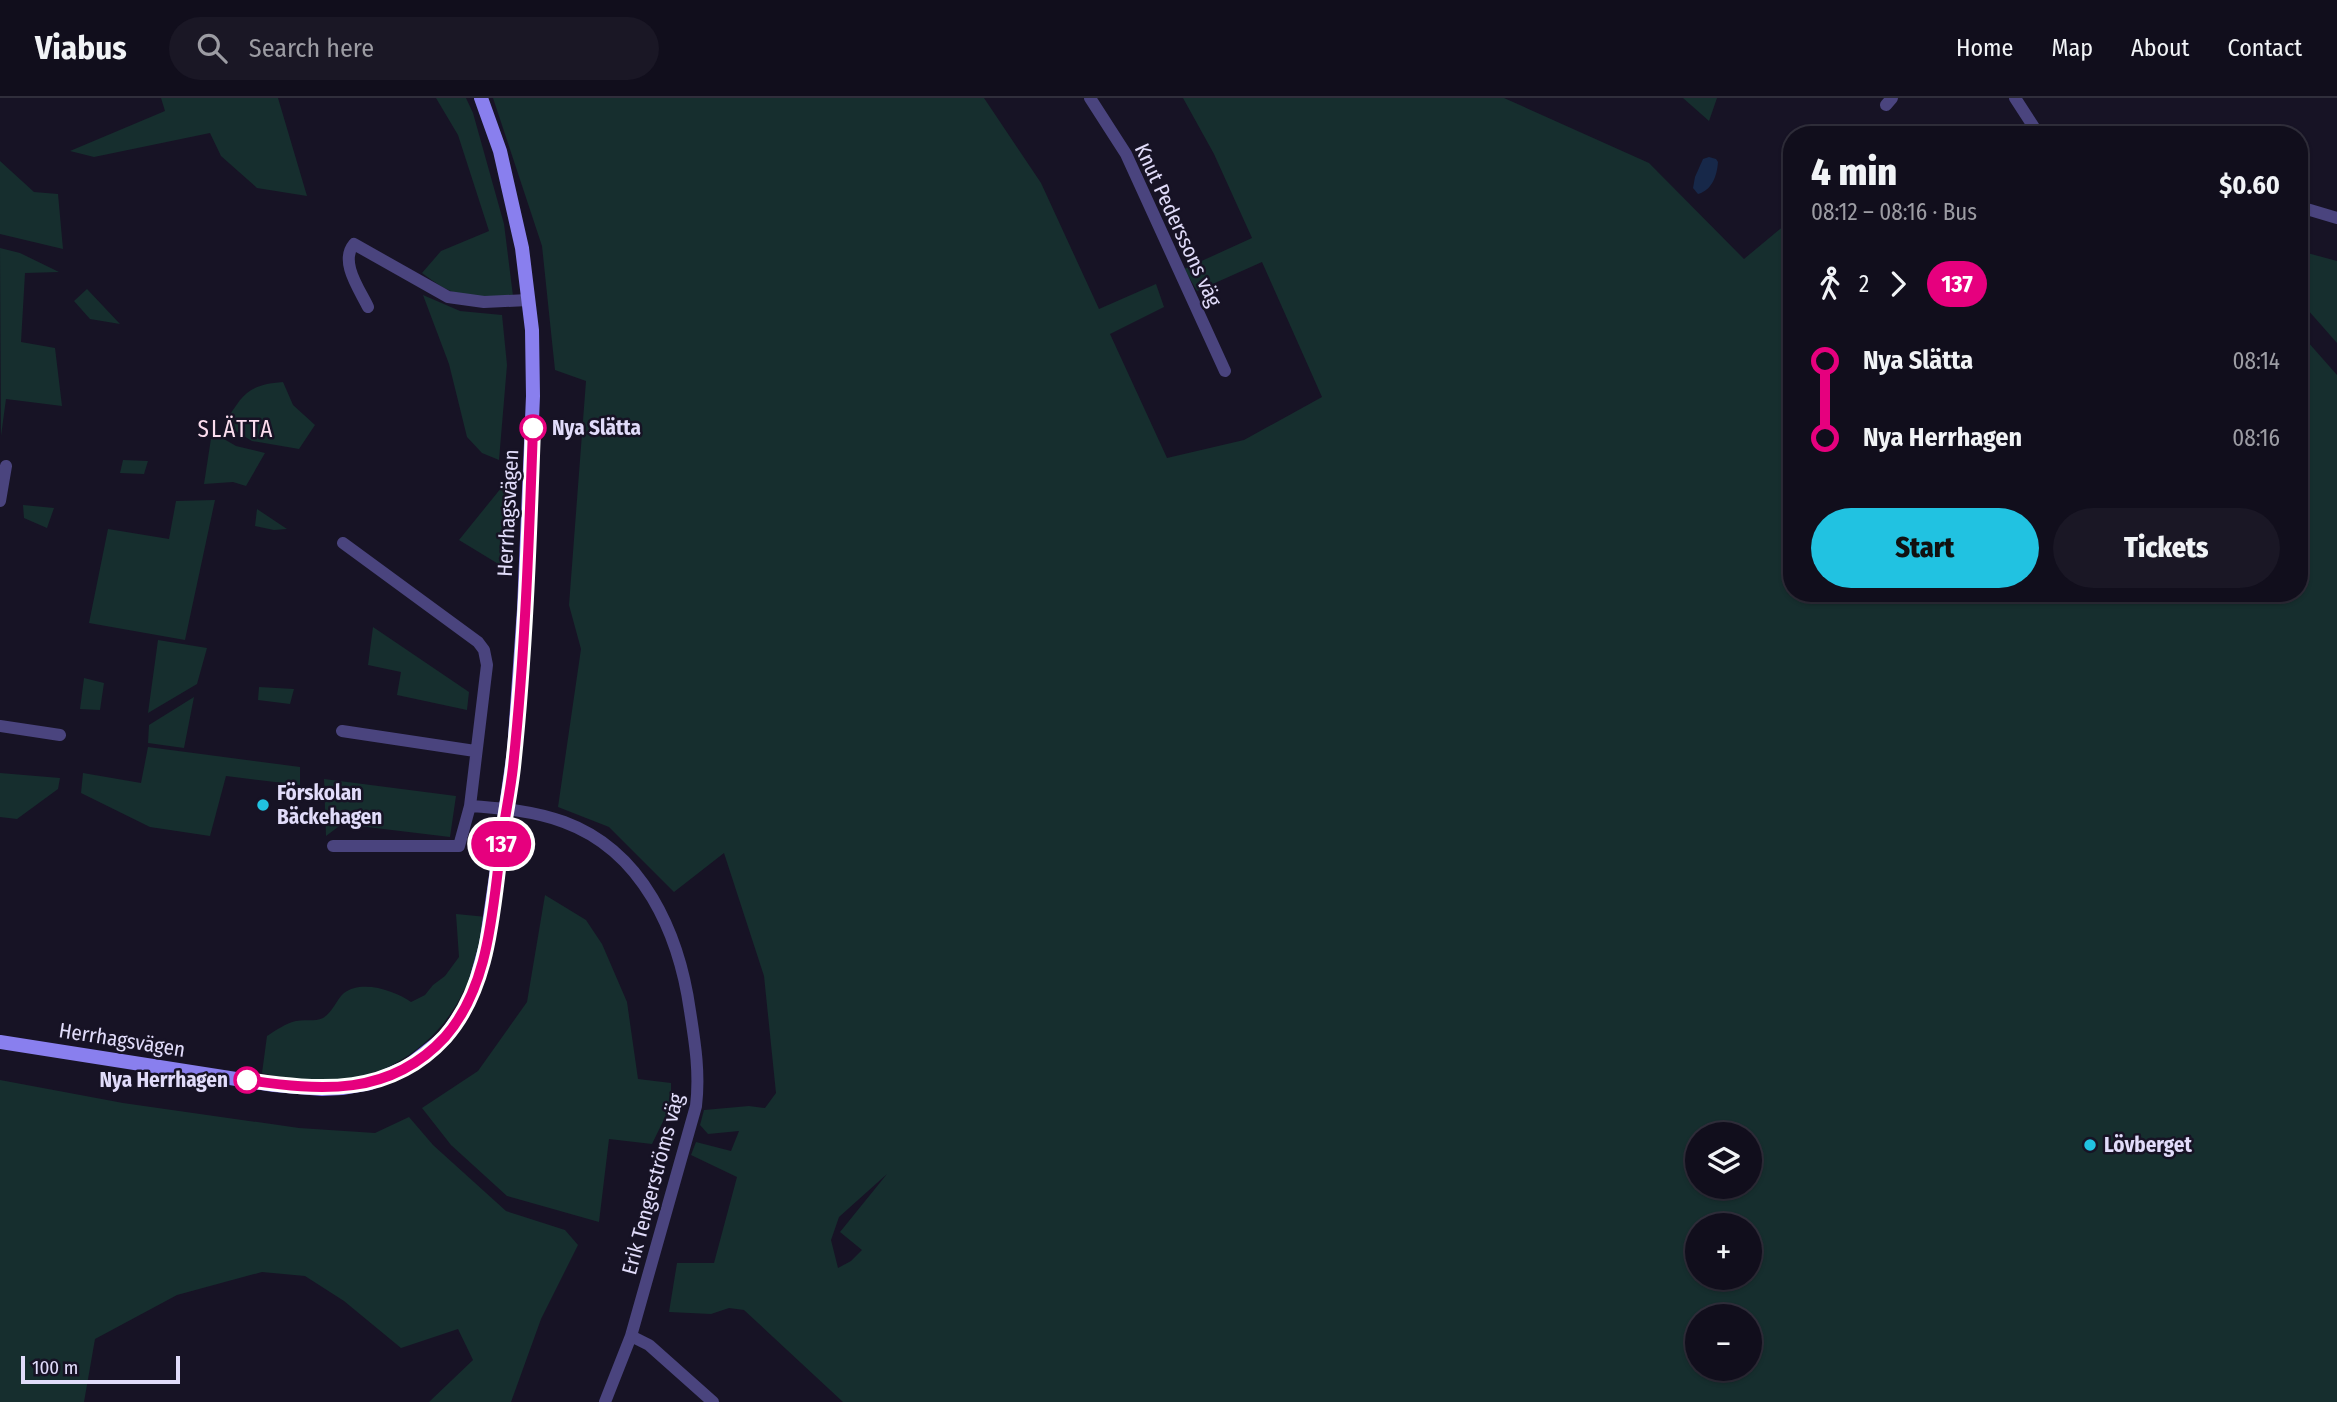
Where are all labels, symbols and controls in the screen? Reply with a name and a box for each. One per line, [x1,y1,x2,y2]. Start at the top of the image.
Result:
search box [169,17,659,80]
text: Viabus [35,28,127,68]
icon: search [193,29,231,67]
text: Search here [249,33,374,64]
text: Home [1956,34,2013,62]
text: Map [2051,34,2093,62]
text: About [2131,34,2189,62]
text: Contact [2227,34,2302,62]
street label: Knut Pederssons väg [1129,139,1227,311]
text: 4 min [1811,149,1897,195]
text: $0.60 [2219,170,2280,201]
text: 08:12 – 08:16 · Bus [1811,198,1977,226]
icon: walk [1811,265,1849,303]
icon: forward [1879,265,1917,303]
text: 2 [1859,270,1869,298]
text: 137 [1941,270,1973,298]
text: Nya Slätta [1863,345,1973,376]
text: 08:14 [2232,347,2280,375]
district label: SLÄTTA [198,415,274,443]
marker: Nya Slätta [520,415,546,441]
place label: Nya Slätta [552,415,641,441]
text: Nya Herrhagen [1863,422,2022,453]
text: 08:16 [2232,424,2280,452]
street label: Herrhagsvägen [492,449,524,577]
button: Start [1811,508,2039,588]
button: Tickets [2053,508,2280,588]
place label: Förskolan Bäckehagen [277,780,382,830]
marker: Förskolan Bäckehagen [255,797,271,813]
line badge: 137 [461,821,541,867]
text: 137 [485,830,517,858]
street label: Herrhagsvägen [57,1017,187,1063]
place label: Nya Herrhagen [100,1067,228,1093]
marker: Nya Herrhagen [234,1067,260,1093]
street label: Erik Tengerströms väg [616,1090,690,1277]
map controls [1685,1122,1762,1381]
button: layers [1685,1122,1762,1199]
place label: Lövberget [2104,1132,2192,1158]
marker: Lövberget [2082,1137,2098,1153]
button: + [1685,1213,1762,1290]
button: − [1685,1304,1762,1381]
scale bar [21,1353,180,1385]
text: 100 m [32,1356,78,1379]

